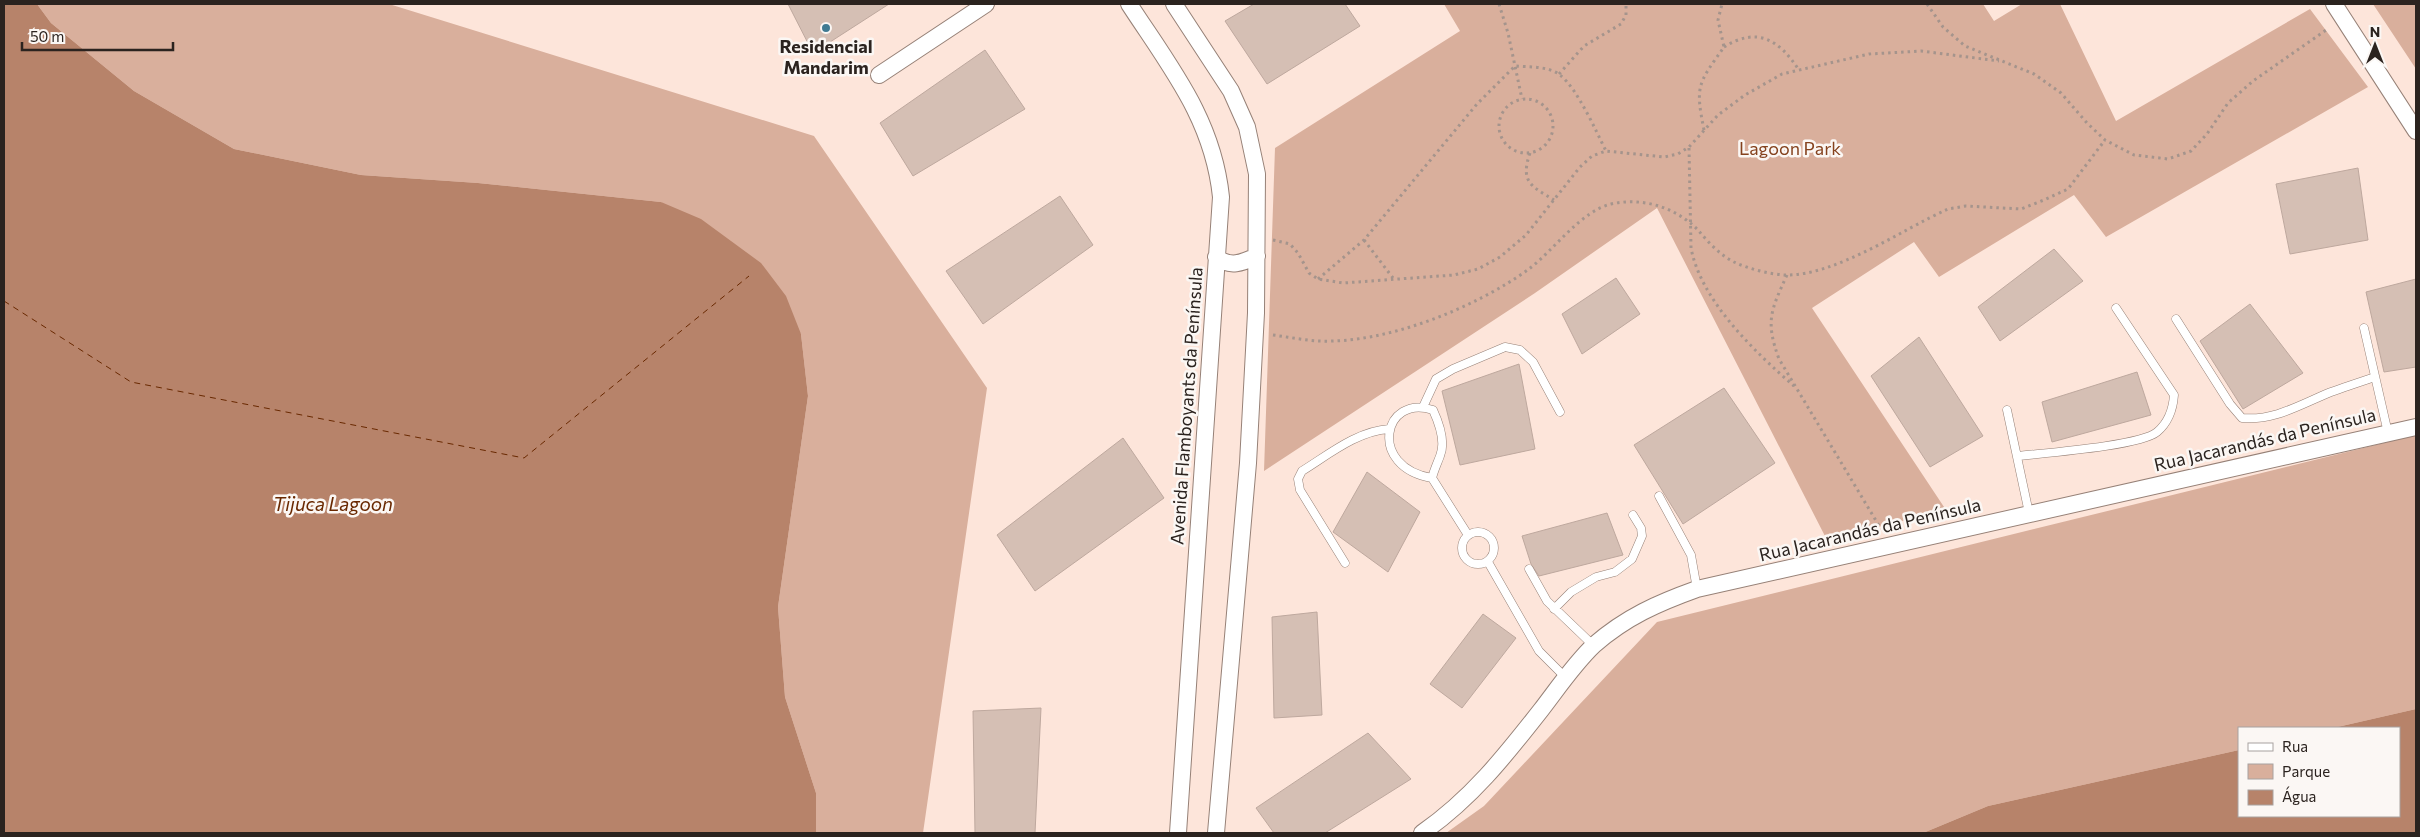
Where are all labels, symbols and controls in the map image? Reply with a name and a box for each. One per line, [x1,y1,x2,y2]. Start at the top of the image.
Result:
scale bar [22,20,174,52]
north arrow [2350,20,2400,70]
marker: Residencial Mandarim [820,22,832,34]
text: N [2370,23,2380,40]
text: 50 m [30,27,64,45]
place label: Residencial Mandarim [779,35,873,78]
park label: Lagoon Park [1739,137,1841,159]
street label: Avenida Flamboyants da Península [1165,266,1207,546]
street label: Rua Jacarandás da Península [2152,403,2378,475]
water label: Tijuca Lagoon [273,492,393,515]
street label: Rua Jacarandás da Península [1757,493,1983,565]
legend [2238,727,2400,817]
text: Rua [2282,737,2308,755]
text: Parque [2282,762,2330,780]
text: Água [2282,786,2316,805]

